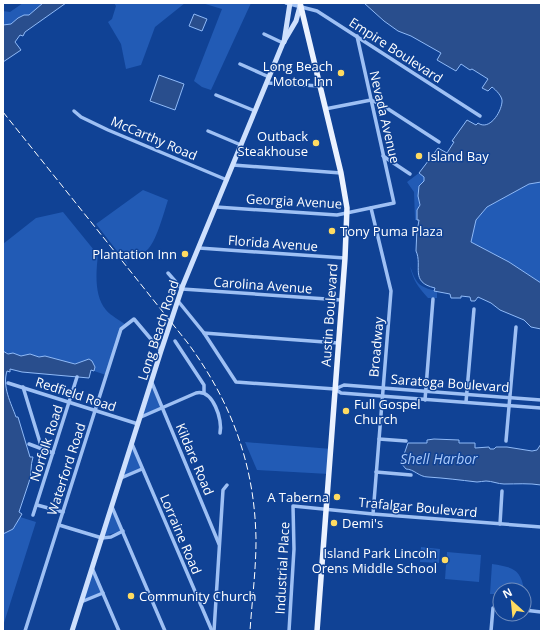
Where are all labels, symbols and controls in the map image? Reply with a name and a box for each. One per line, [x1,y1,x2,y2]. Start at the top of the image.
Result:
street label: Empire Boulevard [346,13,446,87]
place label: Long Beach Motor Inn [263,57,333,90]
marker: Long Beach Motor Inn [336,68,346,78]
street label: Nevada Avenue [366,69,404,165]
street label: McCarthy Road [108,112,200,164]
place label: Outback Steakhouse [238,127,308,160]
marker: Outback Steakhouse [311,138,321,148]
place label: Island Bay [427,147,489,165]
marker: Island Bay [414,151,424,161]
street label: Georgia Avenue [246,189,342,213]
place label: Tony Puma Plaza [340,222,443,240]
marker: Tony Puma Plaza [327,226,337,236]
street label: Florida Avenue [227,231,319,255]
place label: Plantation Inn [92,245,177,263]
marker: Plantation Inn [180,249,190,259]
street label: Austin Boulevard [316,263,342,367]
street label: Carolina Avenue [213,273,313,297]
street label: Long Beach Road [133,278,183,382]
street label: Broadway [364,316,388,378]
street label: Saratoga Boulevard [390,370,510,396]
street label: Redfield Road [33,372,119,416]
place label: Full Gospel Church [354,395,421,428]
street label: Norfolk Road [25,402,67,484]
marker: Full Gospel Church [341,406,351,416]
street label: Waterford Road [43,420,89,518]
street label: Kildare Road [172,420,218,498]
water label: Shell Harbor [400,449,478,468]
place label: A Taberna [267,488,329,506]
street label: Lorraine Road [156,491,206,577]
marker: A Taberna [332,492,342,502]
street label: Trafalgar Boulevard [358,493,478,521]
place label: Demi's [342,514,383,532]
marker: Demi's [329,518,339,528]
street label: Industrial Place [271,521,293,615]
place label: Island Park Lincoln Orens Middle School [312,544,437,577]
marker: Island Park Lincoln Orens Middle School [440,555,450,565]
north arrow [492,582,532,622]
text: N [500,584,515,601]
place label: Community Church [139,587,256,605]
marker: Community Church [126,591,136,601]

